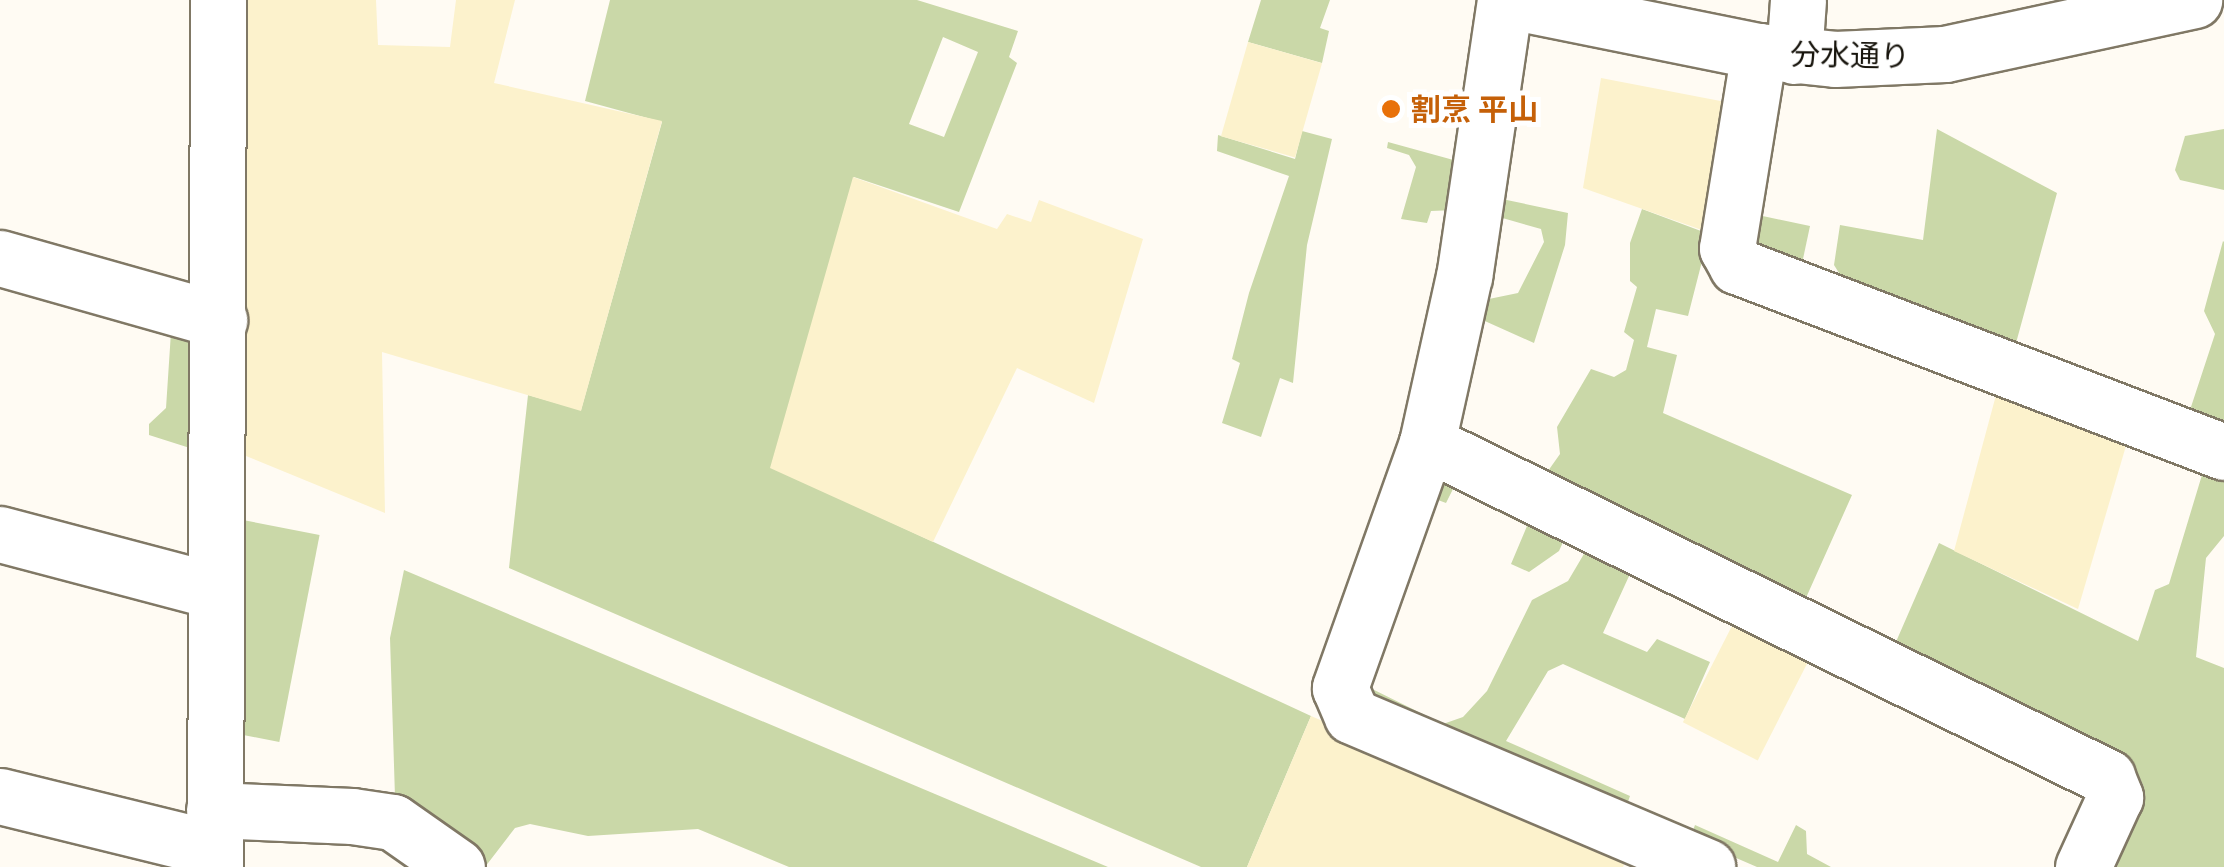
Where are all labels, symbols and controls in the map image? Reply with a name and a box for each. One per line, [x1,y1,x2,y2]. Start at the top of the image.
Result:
street label: 分水通り [1790,36,1910,74]
place label: 割烹 平山 [1411,91,1538,127]
marker: 割烹 平山 [1380,98,1402,120]

